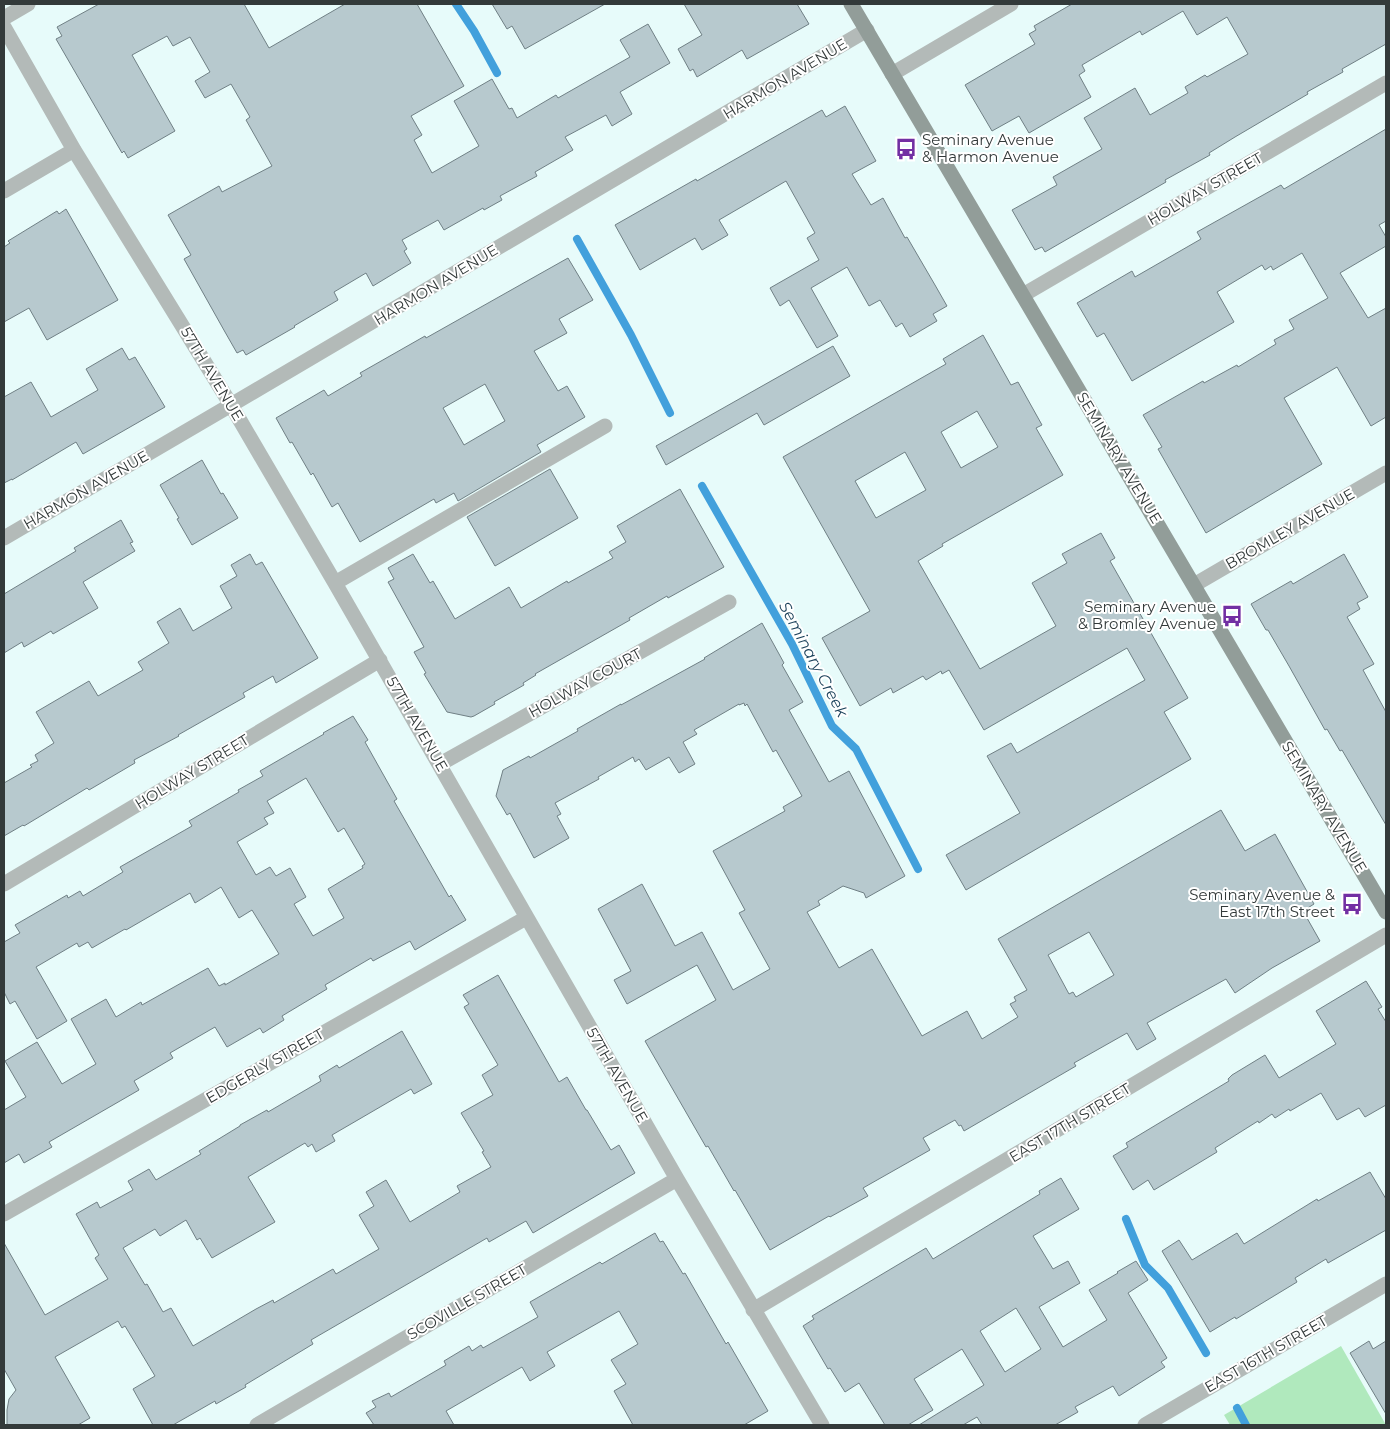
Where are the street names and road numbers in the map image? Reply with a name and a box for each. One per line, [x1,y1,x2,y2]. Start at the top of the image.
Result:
street label: HARMON AVENUE [719,34,850,123]
street label: HOLWAY STREET [1144,148,1266,229]
street label: HARMON AVENUE [370,240,501,329]
street label: 57TH AVENUE [177,323,248,424]
street label: SEMINARY AVENUE [1073,389,1166,527]
street label: HARMON AVENUE [20,446,152,533]
street label: BROMLEY AVENUE [1222,484,1358,573]
street label: HOLWAY COURT [525,643,645,721]
street label: 57TH AVENUE [383,673,452,775]
street label: HOLWAY STREET [131,730,253,813]
street label: SEMINARY AVENUE [1278,738,1371,876]
street label: EDGERLY STREET [202,1024,328,1107]
street label: 57TH AVENUE [583,1024,652,1126]
street label: EAST 17TH STREET [1005,1079,1134,1166]
street label: SCOVILLE STREET [403,1259,530,1344]
street label: EAST 16TH STREET [1201,1310,1331,1396]

